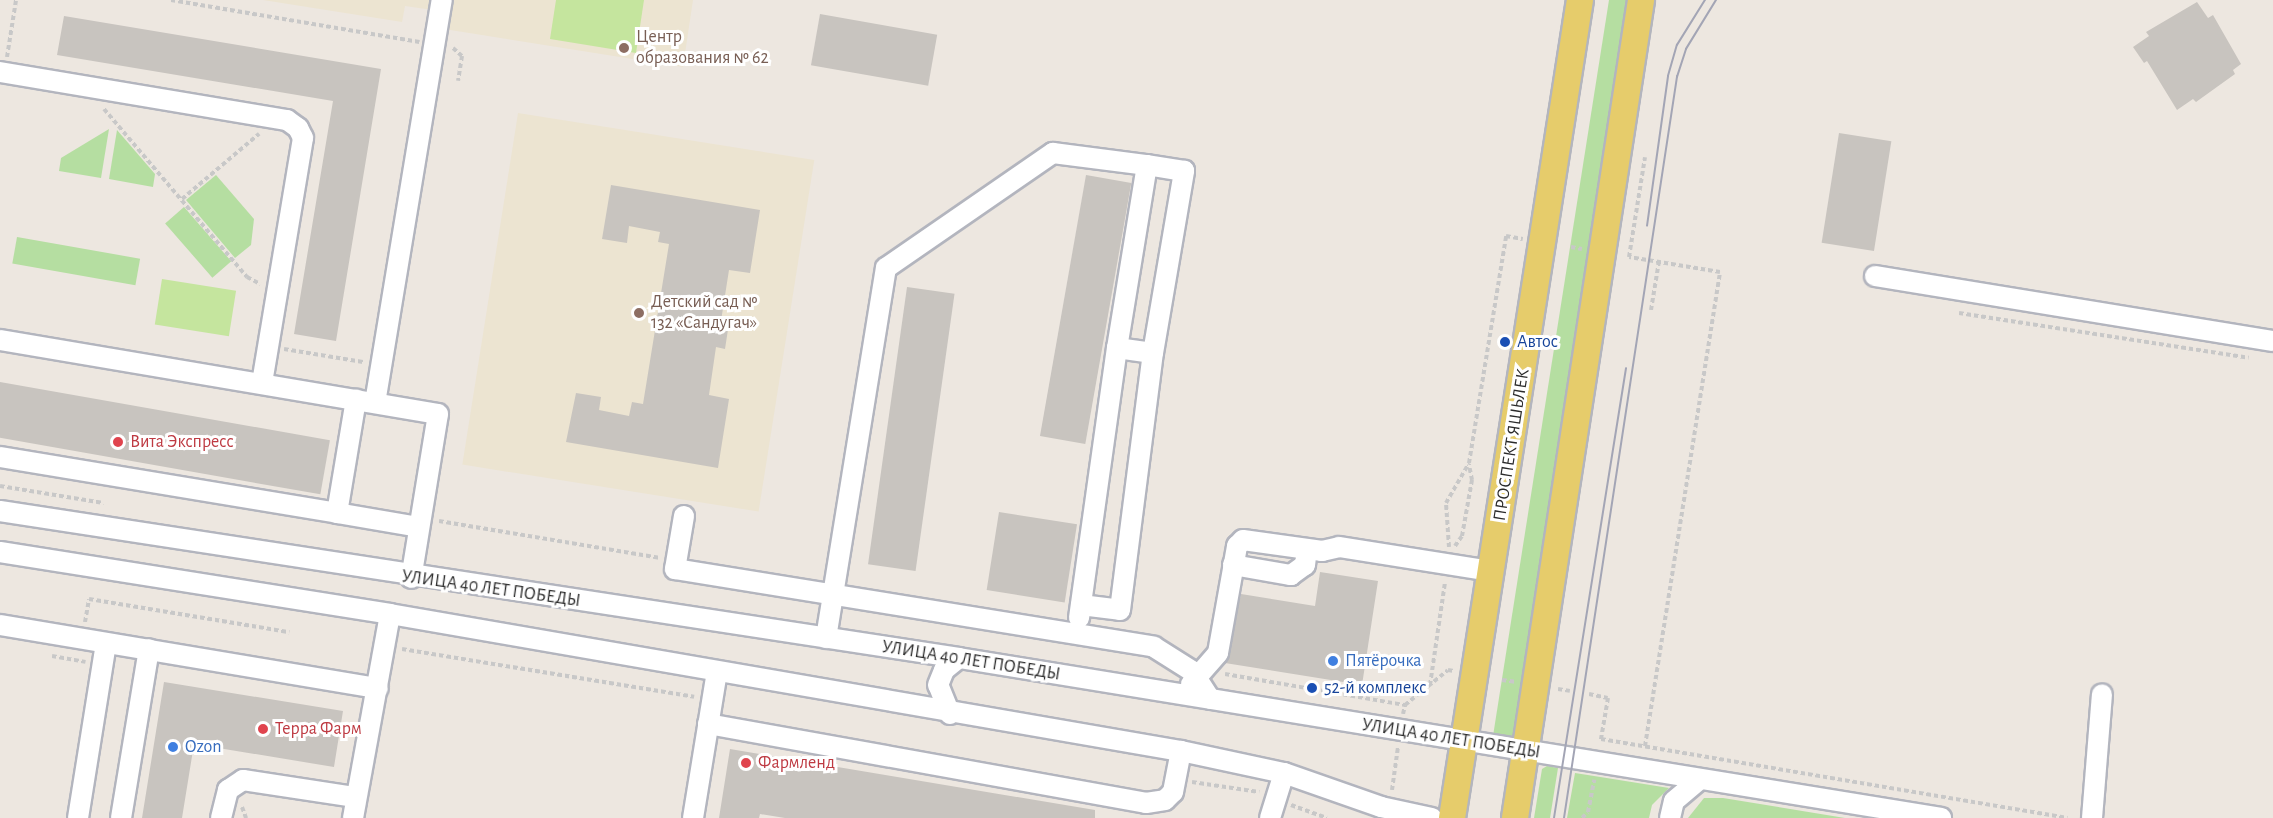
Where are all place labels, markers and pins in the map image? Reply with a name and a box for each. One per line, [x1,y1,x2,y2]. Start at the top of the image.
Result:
place label: Центр образования № 62 [636,27,769,70]
marker: Центр образования № 62 [617,41,631,55]
place label: Детский сад № 132 «Сандугач» [651,292,758,334]
marker: Детский сад № 132 «Сандугач» [632,306,646,320]
place label: Автос [1517,331,1558,353]
marker: Автос [1498,335,1512,349]
place label: Вита Экспресс [130,431,234,453]
marker: Вита Экспресс [111,435,125,449]
place label: Пятёрочка [1345,650,1422,672]
marker: Пятёрочка [1326,654,1340,668]
place label: 52-й комплекс [1324,677,1426,699]
marker: 52-й комплекс [1305,681,1319,695]
place label: Терра Фарм [275,718,362,740]
marker: Терра Фарм [256,722,270,736]
place label: Ozon [185,736,222,758]
marker: Ozon [166,740,180,754]
place label: Фармленд [758,752,835,774]
marker: Фармленд [739,756,753,770]

